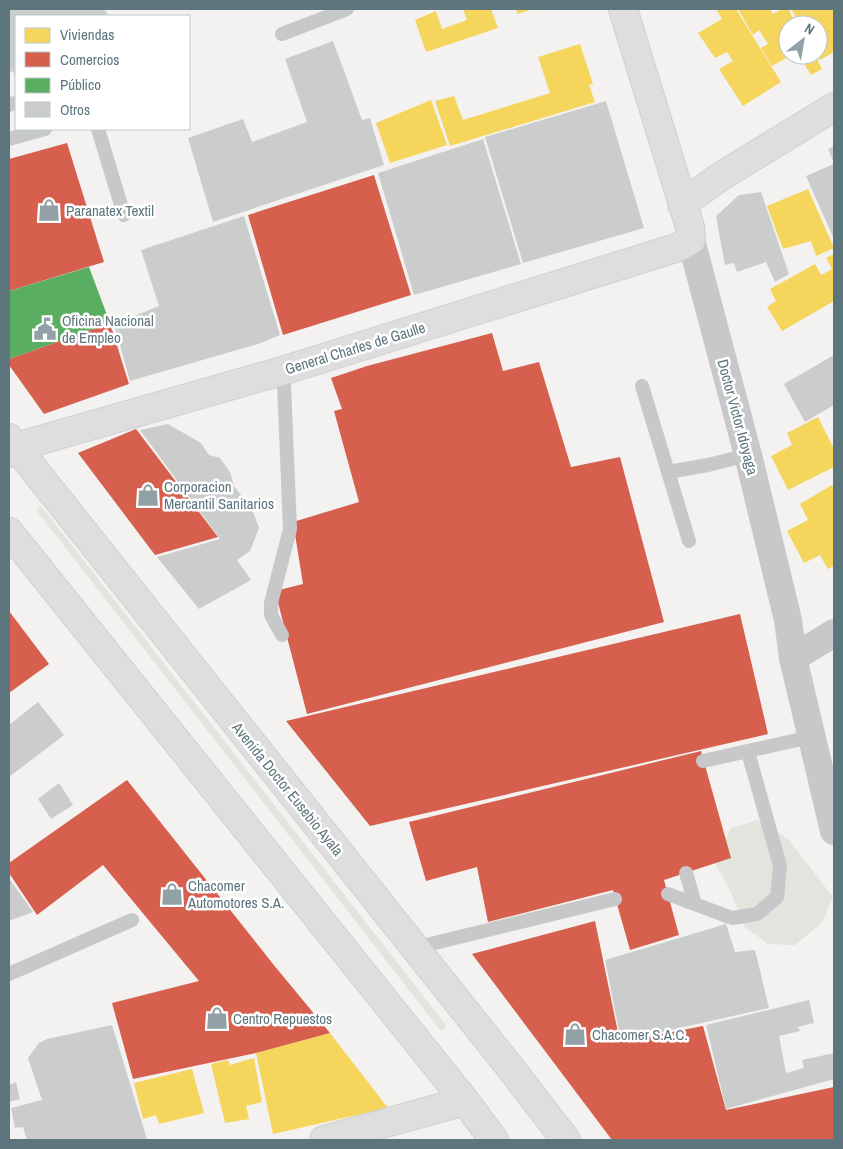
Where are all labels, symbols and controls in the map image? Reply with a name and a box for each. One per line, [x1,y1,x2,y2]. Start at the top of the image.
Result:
legend [15,15,190,130]
north arrow [778,15,828,65]
text: N [802,19,818,39]
text: Viviendas [60,24,115,45]
text: Comercios [60,49,119,70]
text: Público [60,74,101,95]
text: Otros [60,99,90,120]
shop icon: Paranatex Textil [36,197,62,223]
place label: Paranatex Textil [66,200,154,221]
place label: Oficina Nacional de Empleo [62,310,154,348]
public building icon: Oficina Nacional de Empleo [32,316,58,342]
street label: General Charles de Gaulle [282,317,428,379]
street label: Doctor Victor Idoyaga [712,357,764,477]
place label: Corporacion Mercantil Sanitarios [164,476,274,514]
shop icon: Corporacion Mercantil Sanitarios [135,482,161,508]
street label: Avenida Doctor Eusebio Ayala [227,717,349,860]
place label: Chacomer Automotores S.A. [187,875,284,913]
shop icon: Chacomer Automotores S.A. [159,881,185,907]
shop icon: Centro Repuestos [204,1005,230,1031]
place label: Centro Repuestos [233,1008,332,1029]
shop icon: Chacomer S.A.C. [562,1021,588,1047]
place label: Chacomer S.A.C. [592,1024,688,1045]

